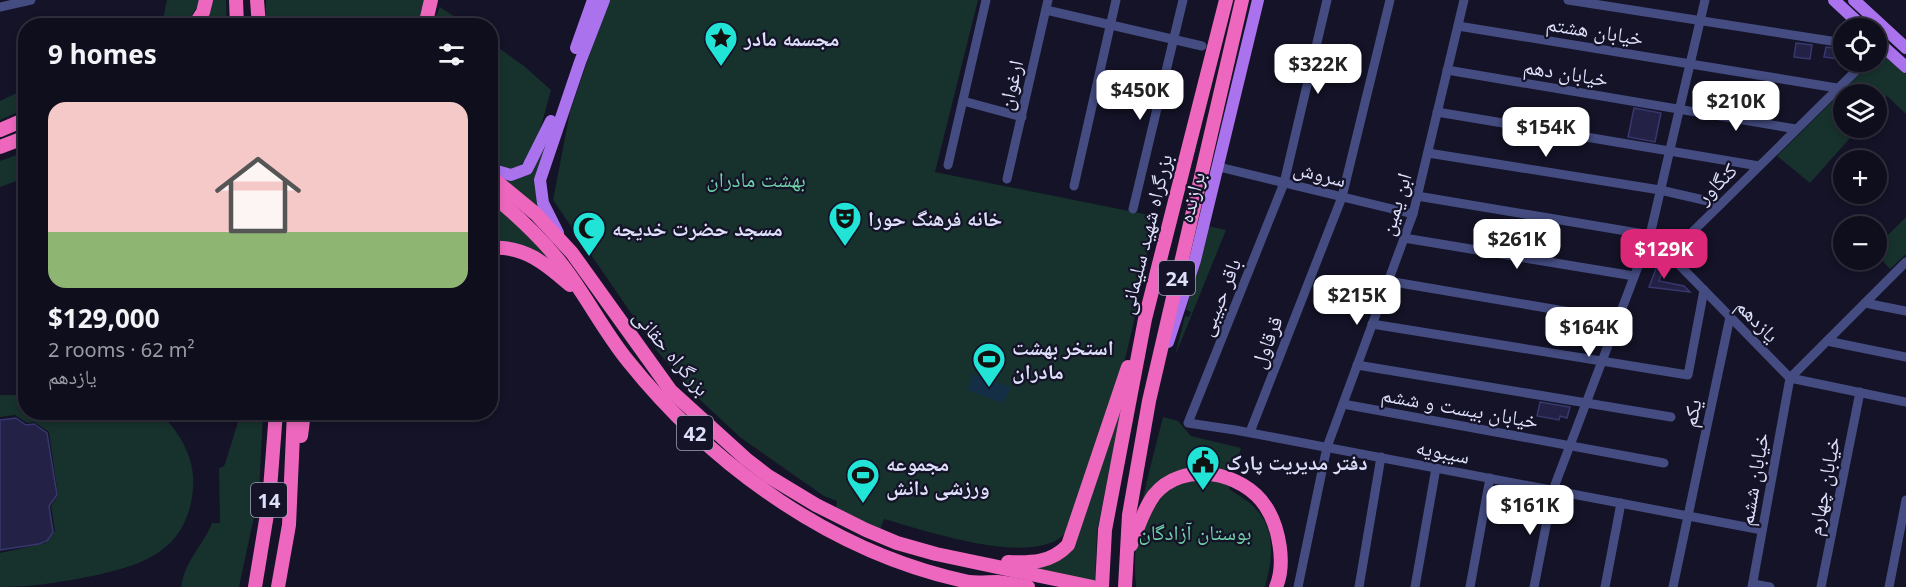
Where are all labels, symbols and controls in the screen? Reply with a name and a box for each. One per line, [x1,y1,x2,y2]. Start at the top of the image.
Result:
street label: خیابان هشتم [1544,8,1646,53]
map controls [1833,18,1887,270]
button: locate [1833,18,1887,72]
place icon: مجسمه مادر [703,20,739,67]
place label: مجسمه مادر [743,24,839,52]
text: 9 homes [48,36,157,72]
icon: filters [435,38,468,71]
pin: $322K [1276,44,1360,95]
text: $322K [1288,50,1348,77]
street label: خیابان دهم [1521,51,1610,94]
street label: ارغوان [991,57,1029,113]
pin: $450K [1098,70,1182,121]
text: $450K [1110,76,1170,103]
pin: $210K [1694,81,1778,132]
button: layers [1833,84,1887,138]
text: $210K [1706,87,1766,114]
pin: $154K [1504,107,1588,158]
text: $154K [1516,113,1576,140]
icon: home [204,141,312,249]
button: + [1833,150,1887,204]
street label: بزرگراه شهید سلیمانی [1112,151,1178,317]
street label: سروش [1291,153,1349,193]
street label: کنگاور [1689,156,1743,210]
park label: بهشت مادران [706,165,806,193]
street label: برازنده [1171,168,1211,226]
street label: ابن یمین [1372,169,1418,239]
theatre icon: خانه فرهنگ حورا [827,200,863,247]
place label: خانه فرهنگ حورا [868,204,1002,232]
mosque icon: مسجد حضرت خدیجه [571,210,607,257]
place label: مسجد حضرت خدیجه [612,214,783,242]
button: − [1833,216,1887,270]
pin: $261K [1475,219,1559,270]
text: $261K [1487,225,1547,252]
pin: $129K [1622,229,1706,280]
text: $129K [1634,235,1694,262]
street label: باقر حبیبی [1191,254,1247,340]
road number: 24 [1159,261,1195,295]
pin: $215K [1315,275,1399,326]
text: $215K [1327,281,1387,308]
street label: یازدهم [1729,292,1786,349]
text: $129,000 [48,300,160,336]
street label: بزرگراه حقانی [627,303,717,401]
pin: $164K [1547,307,1631,358]
street label: قرقاول [1243,312,1289,372]
text: $164K [1559,313,1619,340]
place label: استخر بهشت مادران [1012,333,1114,385]
text: 2 rooms · 62 m² [48,336,195,363]
sports icon: استخر بهشت مادران [971,341,1007,388]
text: یازدهم [48,363,97,390]
street label: خیابان بیست و ششم [1379,379,1541,436]
street label: یکم [1674,396,1709,430]
road number: 42 [677,416,713,450]
street label: خیابان ششم [1731,430,1776,528]
street label: سیبویه [1414,432,1472,470]
street label: خیابان چهارم [1800,434,1847,538]
public building icon: دفتر مدیریت پارک [1185,444,1221,491]
place label: دفتر مدیریت پارک [1226,448,1368,476]
place label: مجموعه ورزشی دانش [886,449,990,501]
sports icon: مجموعه ورزشی دانش [845,457,881,504]
road number: 14 [251,483,287,517]
pin: $161K [1488,485,1572,536]
text: $161K [1500,491,1560,518]
park label: بوستان آزادگان [1138,518,1252,546]

